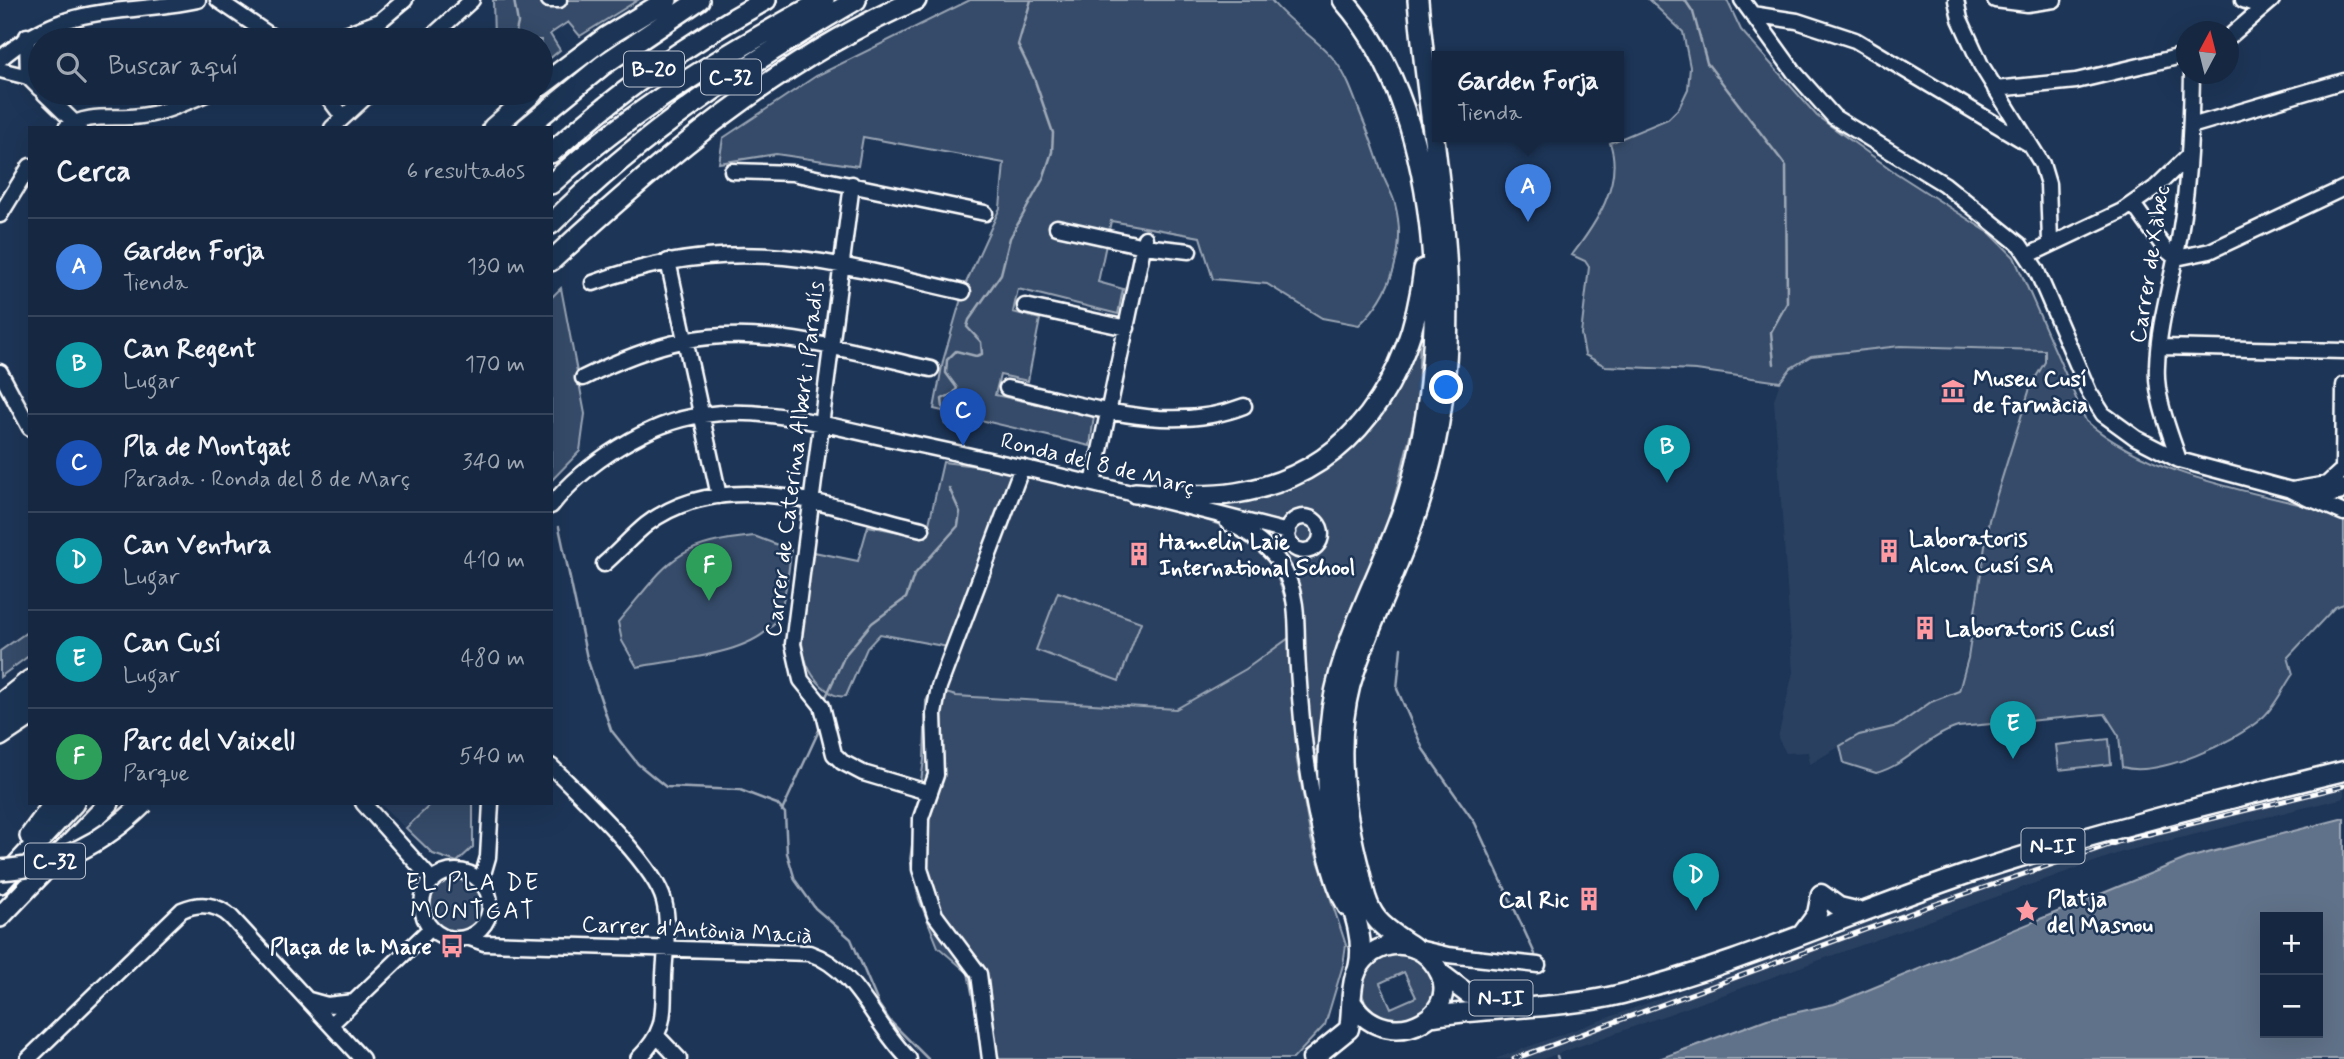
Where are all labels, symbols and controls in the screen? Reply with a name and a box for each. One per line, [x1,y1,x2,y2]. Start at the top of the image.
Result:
north arrow [2176,21,2239,84]
search box [28,28,553,105]
icon: search [52,48,90,86]
text: Buscar aquí [108,50,239,84]
popup [1432,51,1624,142]
road number: B-20 [624,52,684,86]
road number: C-32 [701,60,761,94]
text: Garden Forja [1457,65,1599,99]
text: Tienda [1457,99,1522,129]
text: Cerca [56,152,131,191]
text: 6 resultados [407,157,525,187]
pin: A [1505,164,1551,222]
street label: Carrer de Xàbec [2124,183,2178,345]
text: Garden Forja [123,235,265,269]
text: A [71,252,87,282]
text: 130 m [467,252,525,282]
text: Tienda [123,269,188,299]
street label: Carrer de Caterina Albert i Paradís [759,280,833,639]
text: Can Regent [123,333,256,367]
text: B [72,350,86,380]
text: 170 m [465,350,525,380]
place label: Museu Cusí de farmàcia [1973,365,2088,421]
text: Lugar [123,367,180,397]
your location [1429,370,1463,404]
museum icon: Museu Cusí de farmàcia [1939,377,1967,405]
pin: C [940,388,986,446]
pin: B [1644,425,1690,483]
street label: Ronda del 8 de Març [997,426,1198,504]
text: Pla de Montgat [123,431,290,465]
text: C [71,448,87,478]
text: 340 m [462,448,525,478]
text: Parada · Ronda del 8 de Març [123,465,410,495]
place label: Laboratoris Alcon Cusí SA [1909,525,2054,581]
place label: Hamelin Laie International School [1159,528,1355,584]
text: Can Ventura [123,529,271,563]
building icon: Laboratoris Alcon Cusí SA [1875,537,1903,565]
building icon: Hamelin Laie International School [1125,540,1153,568]
pin: F [686,543,732,601]
text: D [71,546,87,576]
text: 410 m [463,546,525,576]
text: Lugar [123,563,180,593]
building icon: Laboratoris Cusí [1911,614,1939,642]
place label: Laboratoris Cusí [1945,615,2116,645]
text: Can Cusí [123,627,221,661]
text: E [72,644,86,674]
text: 480 m [461,644,525,674]
text: Lugar [123,661,180,691]
pin: E [1990,701,2036,759]
text: Parc del Vaixell [123,725,295,759]
text: F [73,742,85,772]
text: 540 m [459,742,525,772]
text: Parque [123,759,189,789]
road number: N-II [2022,828,2084,864]
road number: C-32 [25,844,85,878]
pin: D [1673,853,1719,911]
district label: EL PLA DE MONTGAT [405,868,541,927]
building icon: Cal Ric [1575,885,1603,913]
place label: Platja del Masnou [2047,885,2153,941]
place label: Cal Ric [1498,886,1570,916]
place icon: Platja del Masnou [2013,897,2041,925]
street label: Carrer d'Antònia Macià [581,910,813,952]
map controls [2260,912,2323,1038]
button: + [2260,912,2323,975]
bus stop icon: Plaça de la Mare [438,932,466,960]
place label: Plaça de la Mare [270,933,432,963]
button: − [2260,975,2323,1038]
road number: N-II [1470,981,1532,1016]

